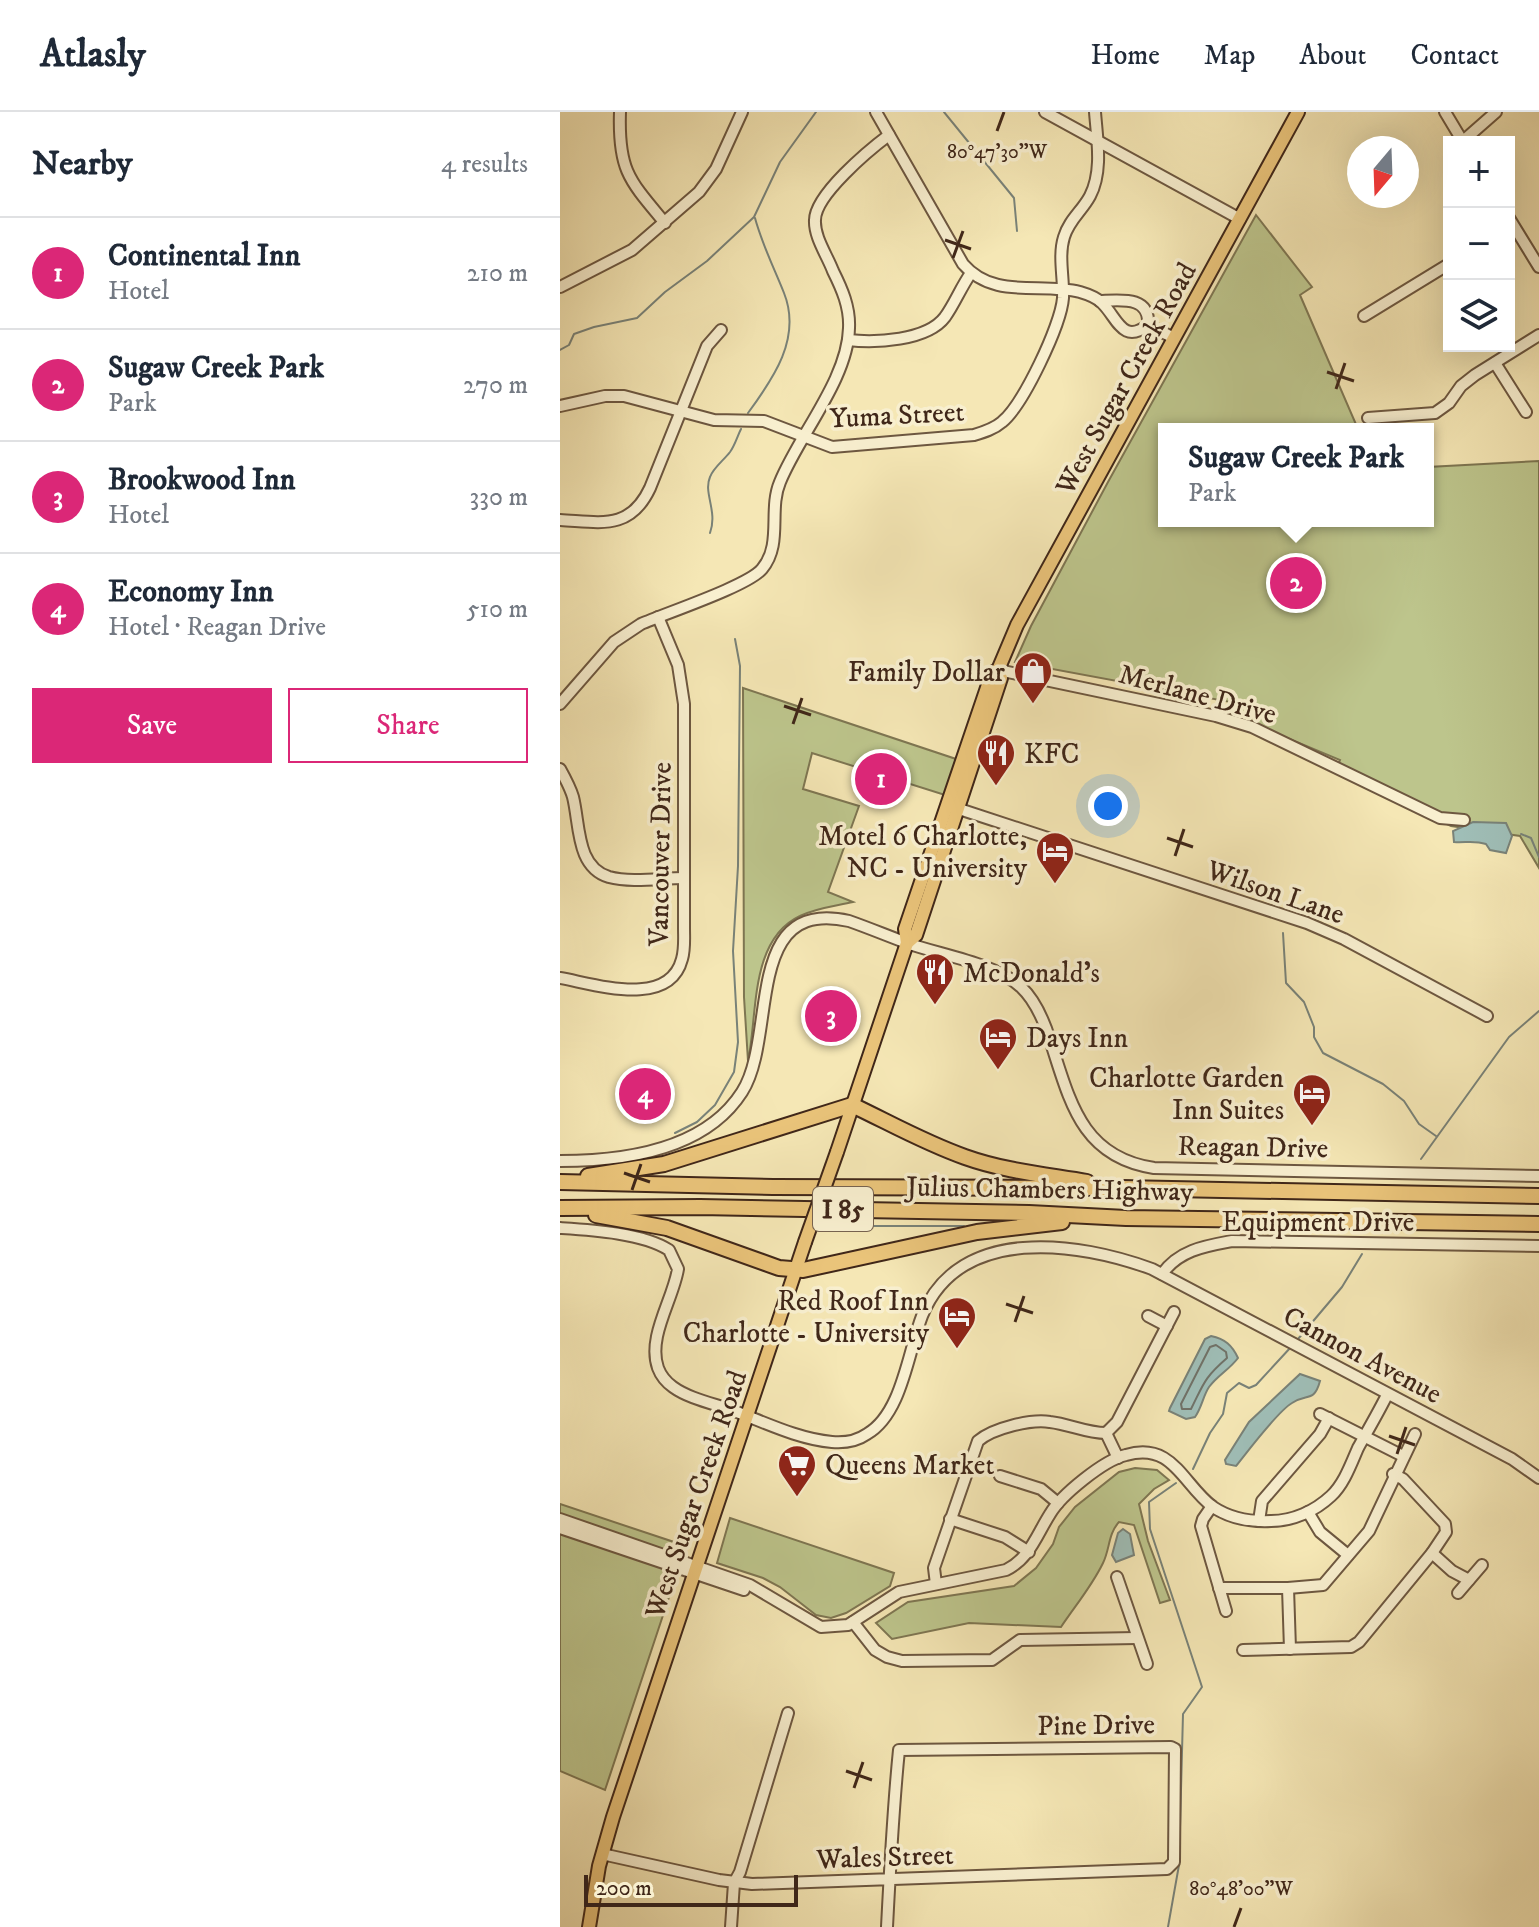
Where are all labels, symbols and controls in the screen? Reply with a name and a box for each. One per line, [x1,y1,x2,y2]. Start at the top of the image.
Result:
text: Atlasly [40,31,146,79]
text: Home [1091,38,1160,73]
text: Map [1204,38,1255,73]
text: About [1299,38,1366,73]
text: Contact [1410,38,1499,73]
north arrow [1347,136,1419,208]
map controls [1443,136,1515,352]
button: + [1443,136,1515,208]
text: 80°47'30"W [947,140,1048,165]
text: Nearby [32,143,133,185]
text: 4 results [441,148,528,181]
button: − [1443,208,1515,280]
text: Continental Inn [108,238,300,275]
street label: West Sugar Creek Road [1047,256,1205,502]
text: 1 [53,257,63,290]
text: 210 m [467,257,528,290]
text: Hotel [108,275,169,308]
button: layers [1443,280,1515,352]
text: Sugaw Creek Park [108,350,324,387]
text: 2 [52,369,64,402]
text: 270 m [463,369,528,402]
text: Park [108,387,157,420]
street label: Yuma Street [829,394,965,436]
popup [1158,423,1434,527]
text: Sugaw Creek Park [1188,440,1404,477]
text: Brookwood Inn [108,462,295,499]
text: Park [1188,477,1236,510]
text: 3 [53,481,63,514]
text: 330 m [470,481,528,514]
text: Hotel [108,499,169,532]
pin: 2 [1270,553,1322,613]
text: Economy Inn [108,574,274,611]
text: 4 [51,593,65,626]
text: 510 m [467,593,528,626]
text: Hotel · Reagan Drive [108,611,326,644]
shop icon: Family Dollar [1012,650,1054,705]
place label: Family Dollar [848,655,1006,690]
street label: Merlane Drive [1115,657,1280,732]
button: Save [32,688,272,763]
button: Share [288,688,528,763]
restaurant icon: KFC [975,732,1017,787]
place label: KFC [1024,737,1079,772]
pin: 1 [855,749,907,809]
street label: Vancouver Drive [641,762,680,947]
your location [1088,786,1128,826]
place label: Motel 6 Charlotte, NC - University [818,819,1028,886]
hotel icon: Motel 6 Charlotte, NC - University [1034,830,1076,885]
street label: Wilson Lane [1201,852,1349,932]
restaurant icon: McDonald's [914,951,956,1006]
place label: McDonald's [963,956,1100,991]
pin: 3 [805,986,857,1046]
hotel icon: Days Inn [977,1016,1019,1071]
place label: Days Inn [1026,1021,1128,1056]
place label: Charlotte Garden Inn Suites [1089,1061,1284,1128]
pin: 4 [619,1064,671,1124]
hotel icon: Charlotte Garden Inn Suites [1291,1072,1333,1127]
street label: Reagan Drive [1177,1129,1329,1166]
street label: Julius Chambers Highway [903,1169,1194,1210]
road number: I 85 [813,1187,873,1231]
street label: Equipment Drive [1222,1205,1414,1240]
place label: Red Roof Inn Charlotte - University [683,1284,930,1351]
hotel icon: Red Roof Inn Charlotte - University [936,1295,978,1350]
street label: Cannon Avenue [1277,1299,1448,1412]
street label: West Sugar Creek Road [637,1366,755,1624]
supermarket icon: Queens Market [776,1443,818,1498]
place label: Queens Market [825,1448,994,1483]
street label: Pine Drive [1037,1707,1155,1744]
street label: Wales Street [815,1838,954,1877]
scale bar [584,1871,798,1907]
text: 200 m [596,1875,652,1902]
text: 80°48'00"W [1189,1877,1293,1902]

